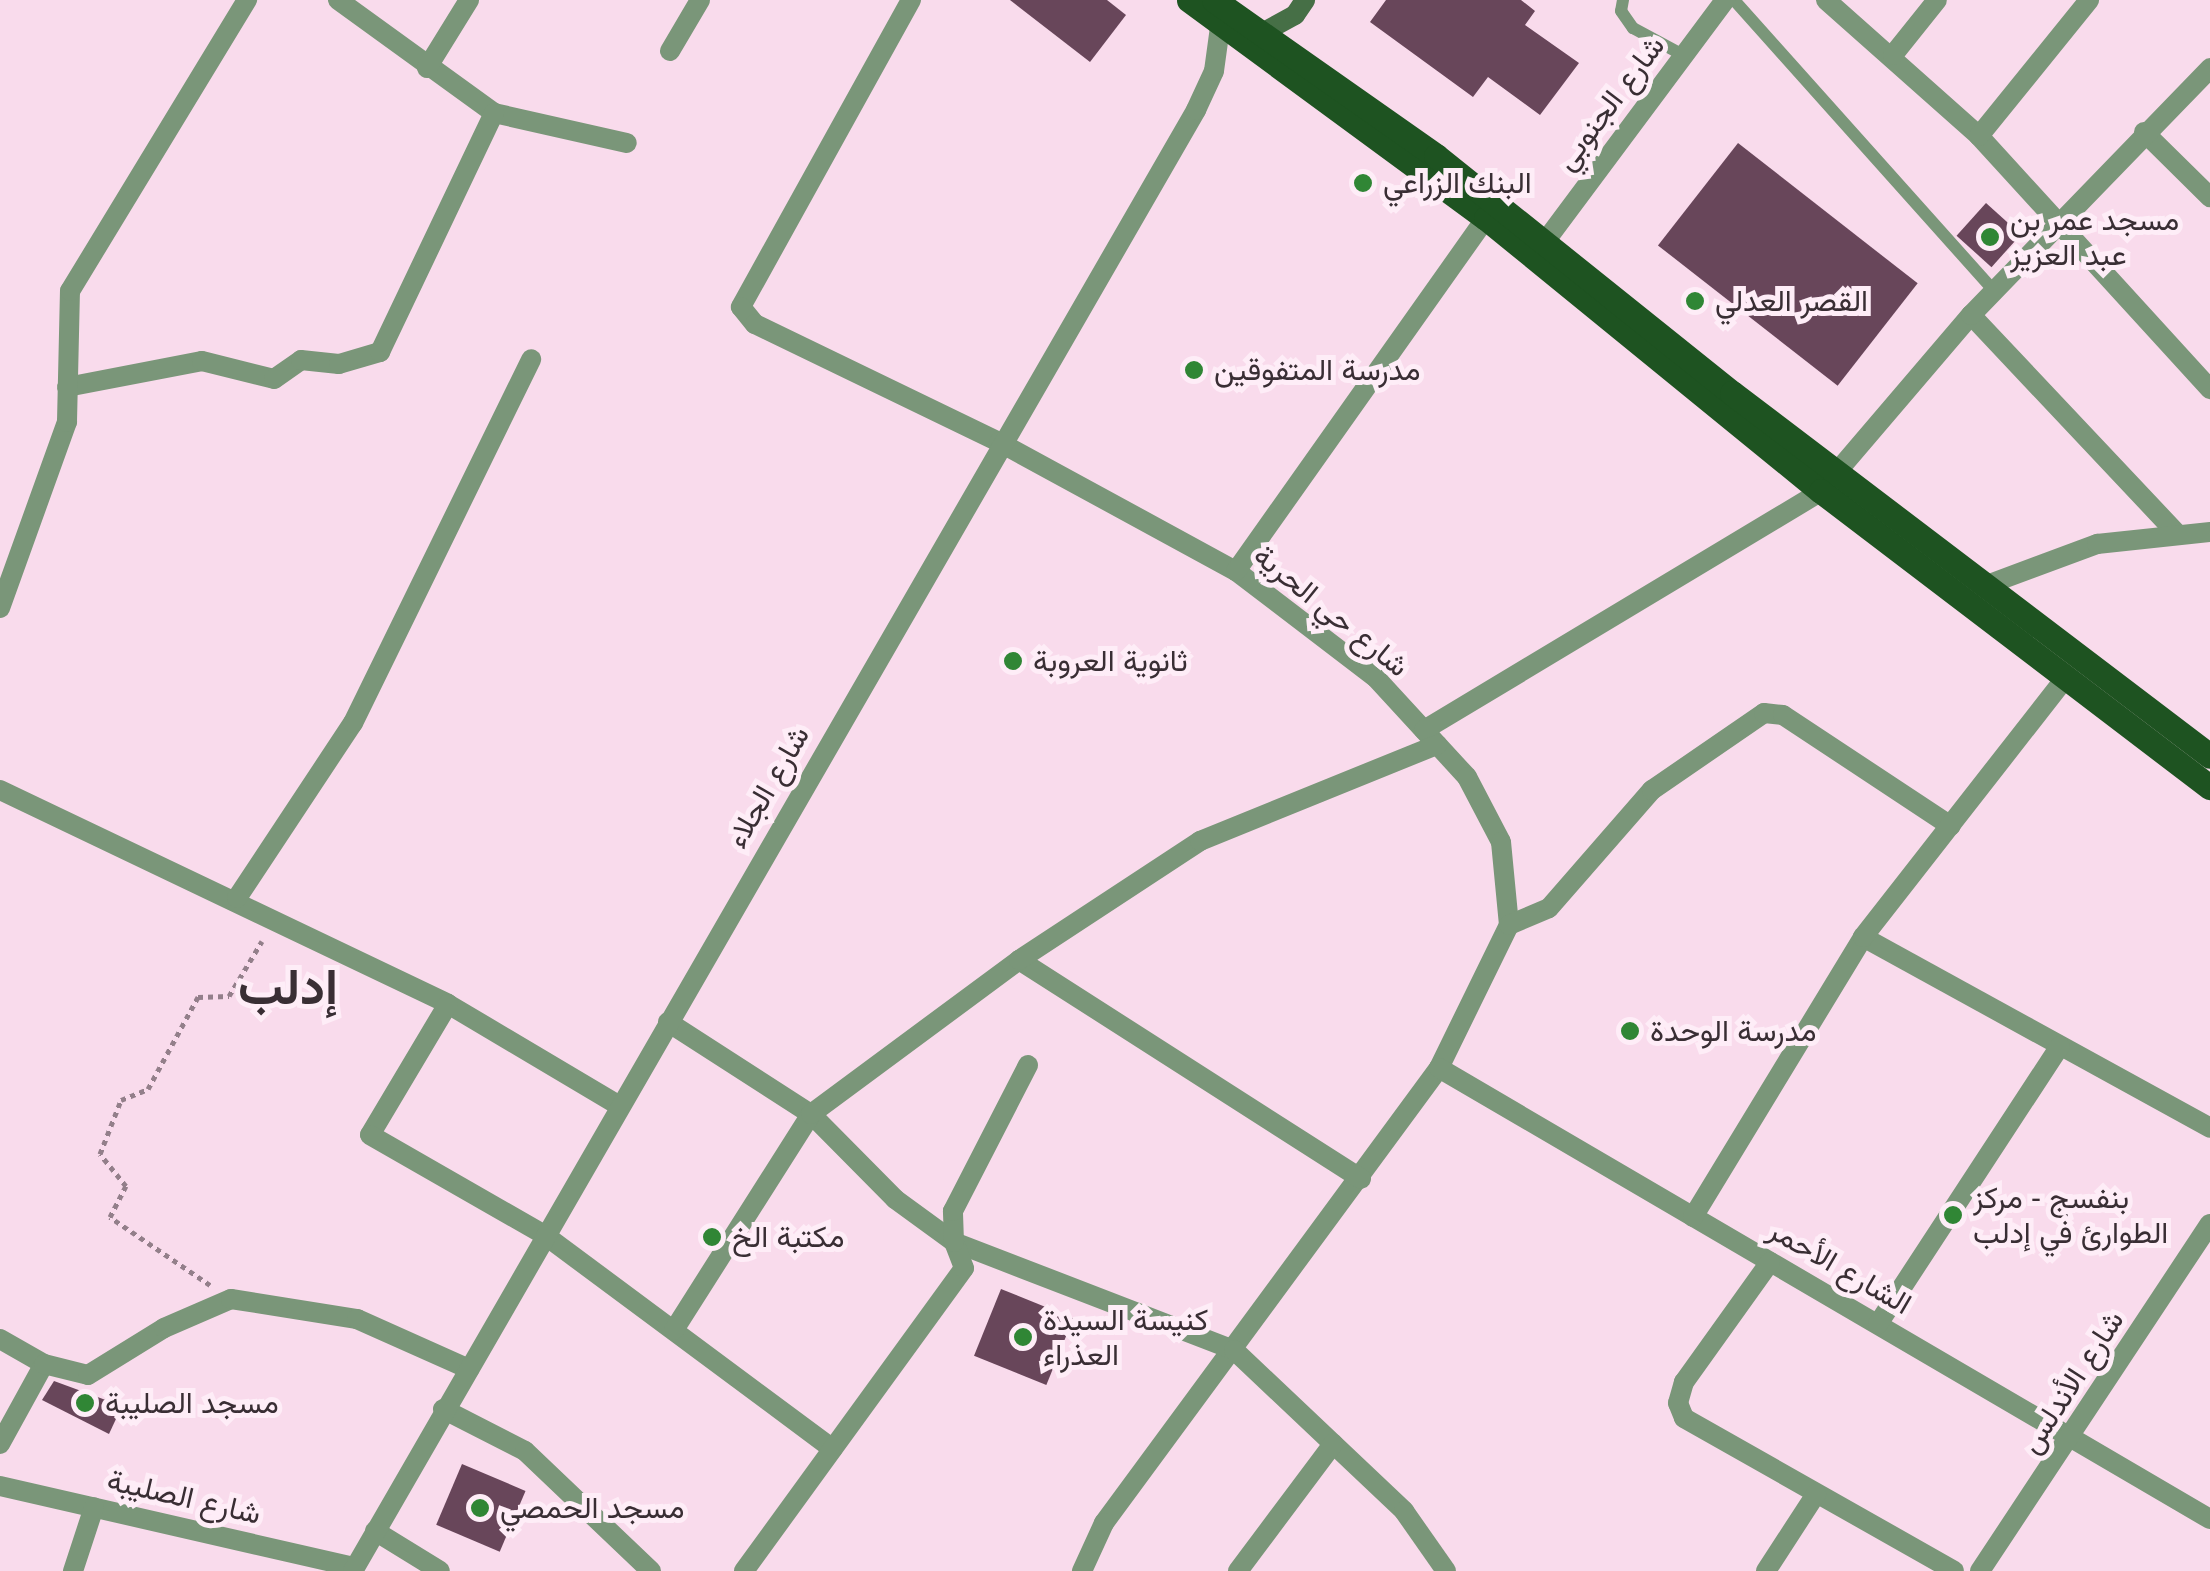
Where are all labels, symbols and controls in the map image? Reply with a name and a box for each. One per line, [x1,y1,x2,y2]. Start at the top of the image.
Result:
street label: شارع الجنوبي [1548,29,1672,177]
place label: البنك الزراعي [1383,165,1532,201]
marker: البنك الزراعي [1352,172,1374,194]
place label: مسجد عمر بن عبد العزيز [2010,202,2179,272]
marker: مسجد عمر بن عبد العزيز [1979,226,2001,248]
place label: القصر العدلي [1715,283,1868,319]
marker: القصر العدلي [1684,290,1706,312]
place label: مدرسة المتفوقين [1214,352,1420,388]
marker: مدرسة المتفوقين [1183,359,1205,381]
street label: شارع حي الحرية [1246,538,1416,684]
place label: ثانوية العروبة [1033,643,1188,679]
marker: ثانوية العروبة [1002,650,1024,672]
street label: شارع الجلاء [719,720,817,854]
district label: إدلب [238,958,338,1018]
place label: مدرسة الوحدة [1650,1013,1816,1049]
marker: مدرسة الوحدة [1619,1020,1641,1042]
place label: بنفسج - مركز الطوارئ في إدلب [1973,1180,2168,1250]
marker: بنفسج - مركز الطوارئ في إدلب [1942,1204,1964,1226]
street label: الشارع الأحمر [1762,1212,1918,1322]
place label: مكتبة الخ [732,1219,845,1255]
marker: مكتبة الخ [701,1226,723,1248]
place label: كنيسة السيدة العذراء [1043,1302,1208,1372]
street label: شارع الأندلس [2013,1304,2131,1460]
marker: كنيسة السيدة العذراء [1012,1326,1034,1348]
place label: مسجد الصليبة [105,1385,279,1421]
marker: مسجد الصليبة [74,1392,96,1414]
street label: شارع الصليبة [104,1462,264,1532]
place label: مسجد الحمصي [500,1490,685,1526]
marker: مسجد الحمصي [469,1497,491,1519]

